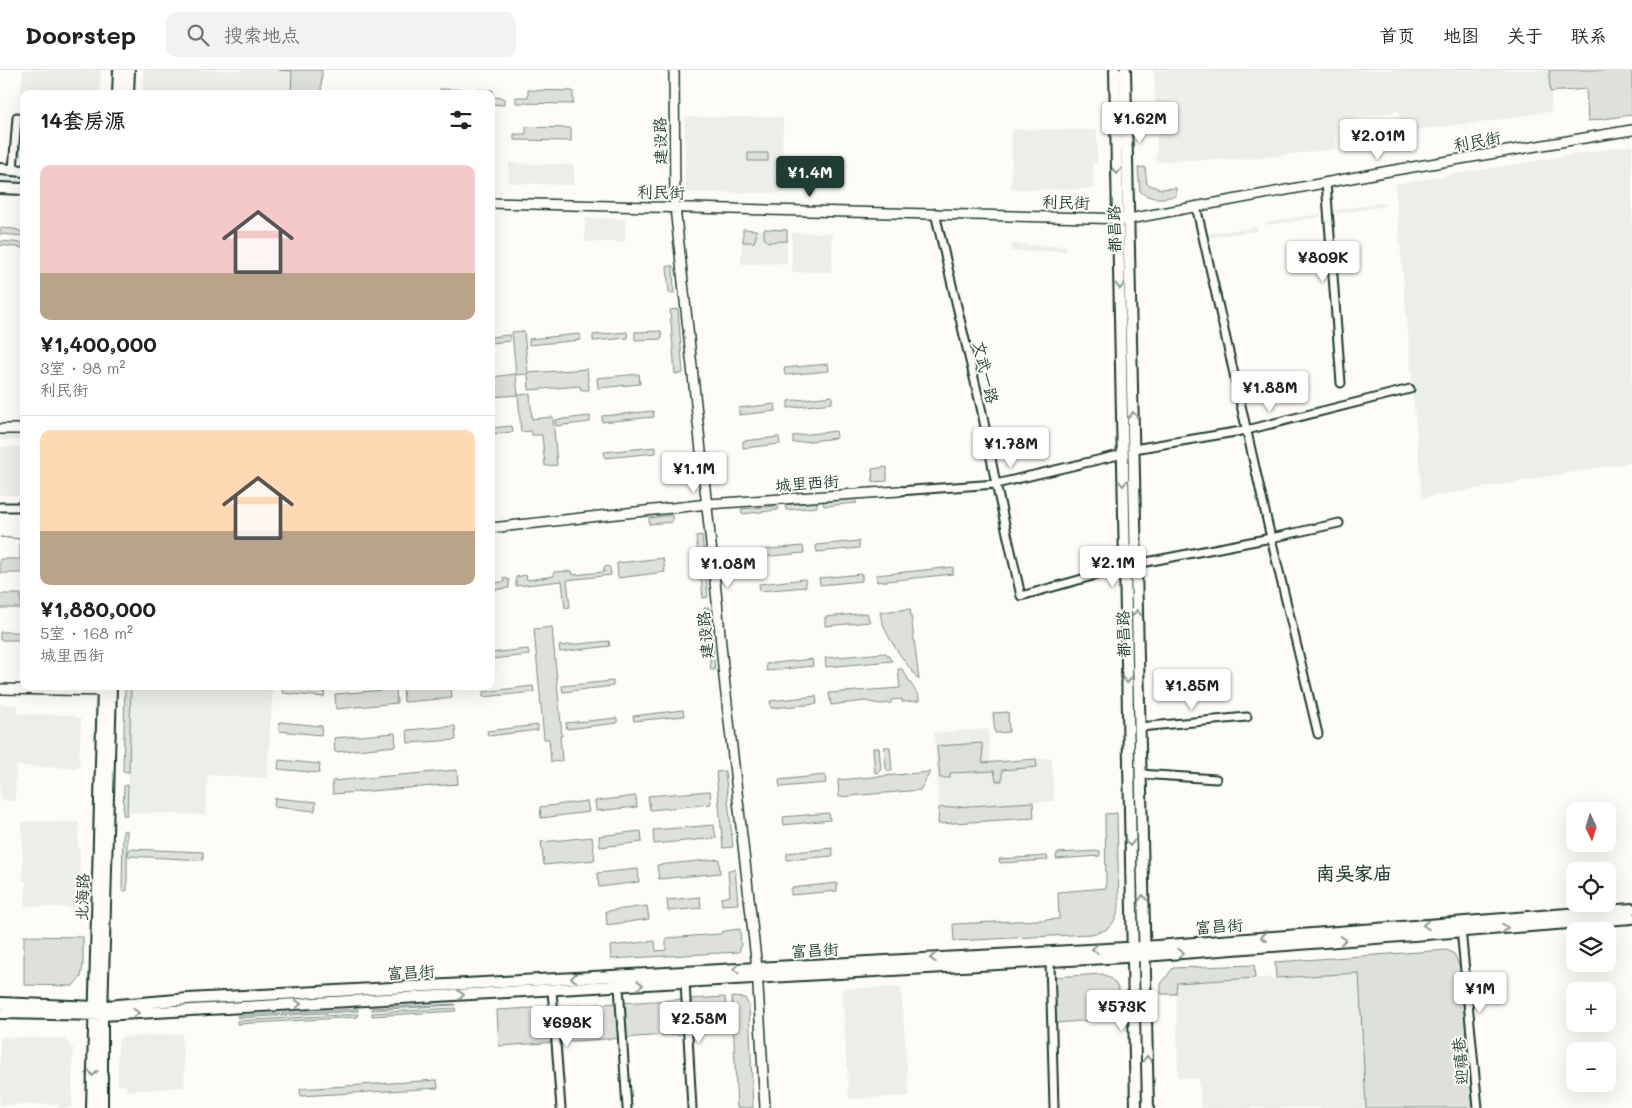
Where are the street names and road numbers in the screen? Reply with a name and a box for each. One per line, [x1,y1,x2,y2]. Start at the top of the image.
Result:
street label: 建设路 [649,117,670,165]
street label: 利民街 [1451,126,1502,155]
street label: 利民街 [637,181,685,202]
street label: 利民街 [1042,190,1090,213]
street label: 都昌路 [1103,205,1124,253]
street label: 文武一路 [969,338,1004,405]
street label: 城里西街 [774,470,840,495]
street label: 建设路 [692,610,717,660]
street label: 都昌路 [1112,610,1133,658]
street label: 北海路 [70,873,93,921]
street label: 富昌街 [1194,913,1244,938]
street label: 富昌街 [790,938,839,961]
street label: 富昌街 [386,960,435,983]
street label: 迎禧巷 [1447,1036,1472,1086]

